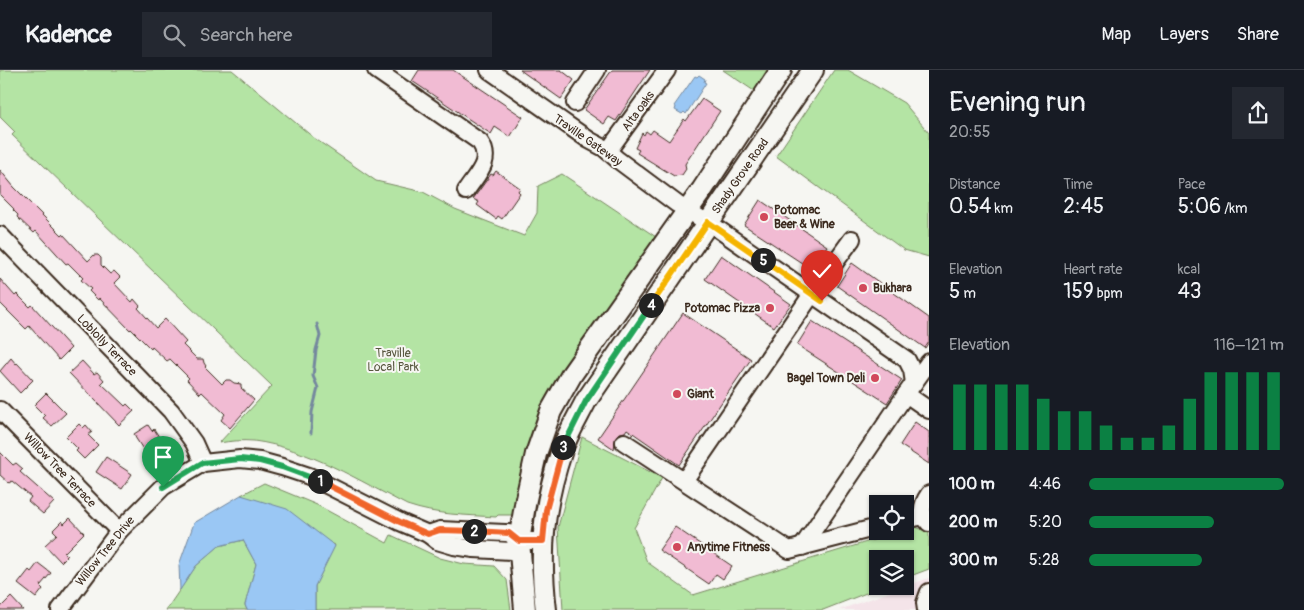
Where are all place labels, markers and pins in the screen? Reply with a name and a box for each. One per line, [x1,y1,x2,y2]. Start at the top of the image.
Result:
place label: Potomac Beer & Wine [774,203,836,232]
marker: Potomac Beer & Wine [758,211,770,223]
pin: 5 [750,248,776,272]
pin [801,250,843,301]
place label: Bukhara [873,281,912,296]
marker: Bukhara [857,282,869,294]
pin: 4 [638,292,664,318]
place label: Potomac Pizza [684,301,760,316]
marker: Potomac Pizza [764,302,776,314]
place label: Bagel Town Deli [787,371,865,386]
marker: Bagel Town Deli [869,372,881,384]
place label: Giant [687,387,715,402]
marker: Giant [671,388,683,400]
pin: 3 [550,434,576,460]
pin [142,436,184,487]
pin: 1 [308,468,332,494]
pin: 2 [462,518,486,544]
place label: Anytime Fitness [687,540,771,555]
marker: Anytime Fitness [671,541,683,553]

